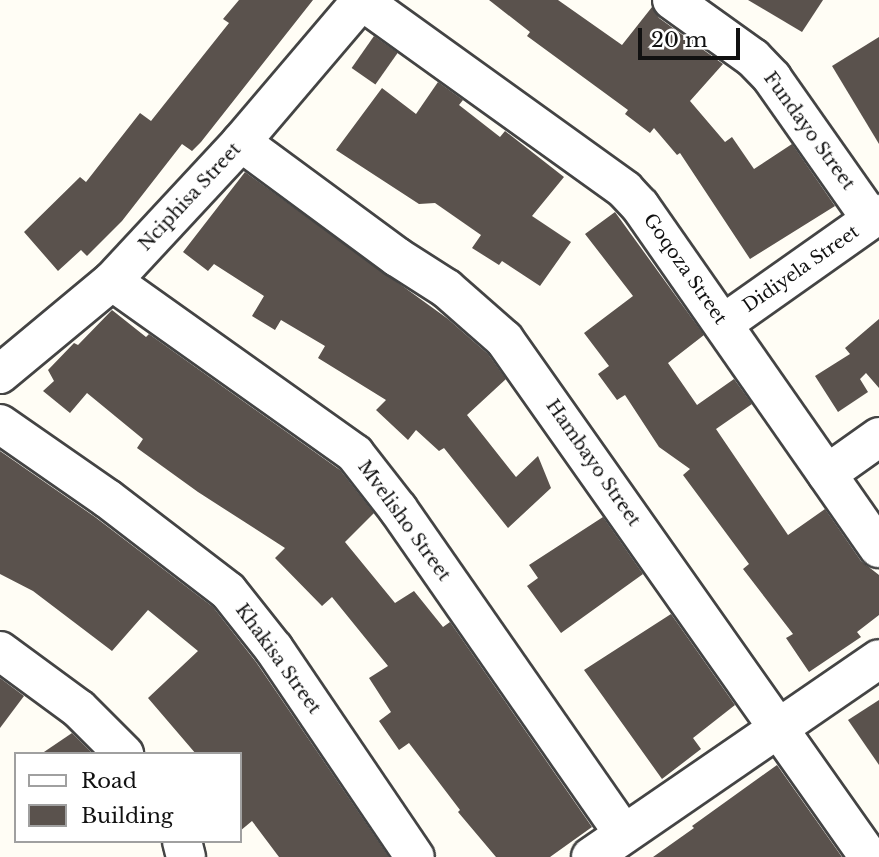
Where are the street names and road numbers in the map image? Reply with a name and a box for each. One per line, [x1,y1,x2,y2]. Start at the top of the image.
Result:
street label: Fundayo Street [759,68,859,194]
street label: Nciphisa Street [134,139,246,255]
street label: Goqoza Street [639,209,731,329]
street label: Didiyela Street [739,221,863,317]
street label: Hambayo Street [541,396,645,530]
street label: Mvelisho Street [353,457,455,585]
street label: Khakisa Street [231,600,325,718]

